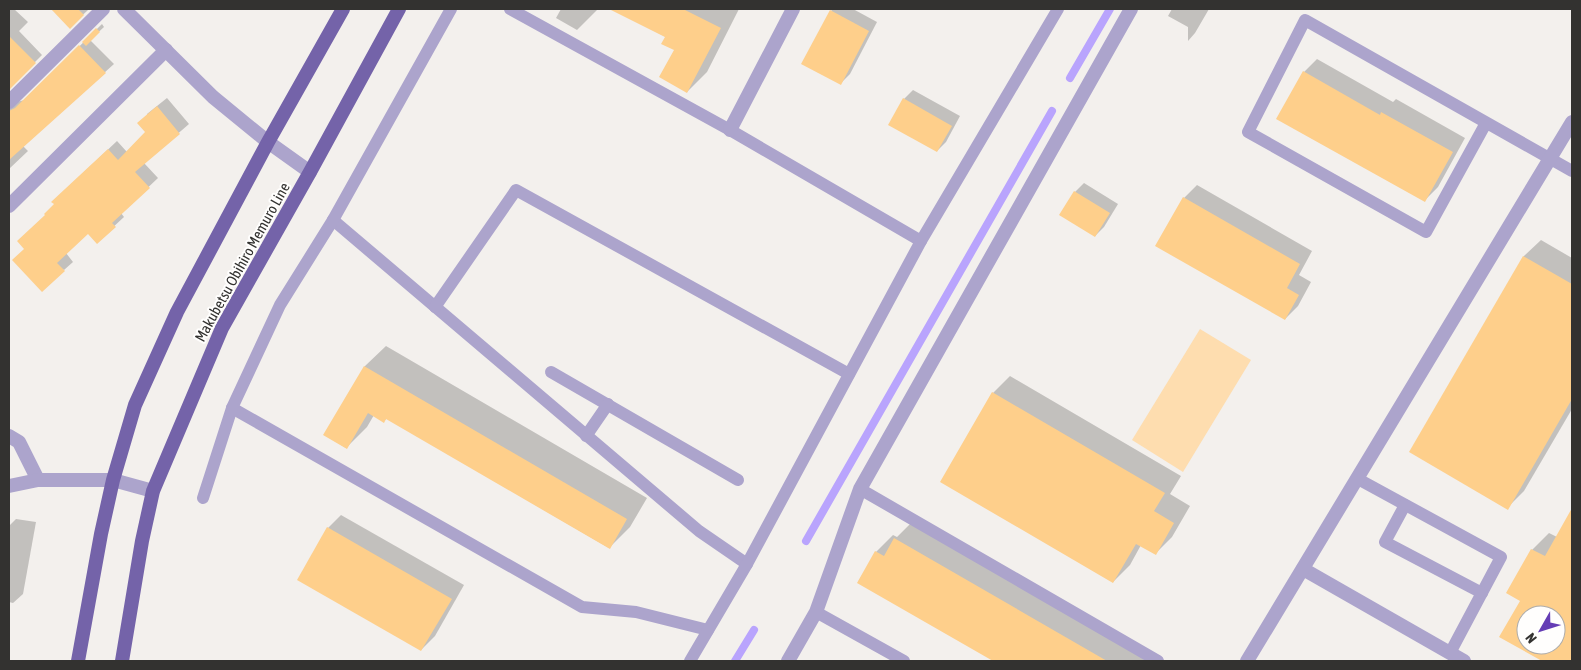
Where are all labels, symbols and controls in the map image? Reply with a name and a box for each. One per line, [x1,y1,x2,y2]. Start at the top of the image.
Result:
street label: Makubetsu Obihiro Memuro Line [191,179,293,344]
north arrow [1516,605,1566,655]
text: N [1522,630,1540,646]

